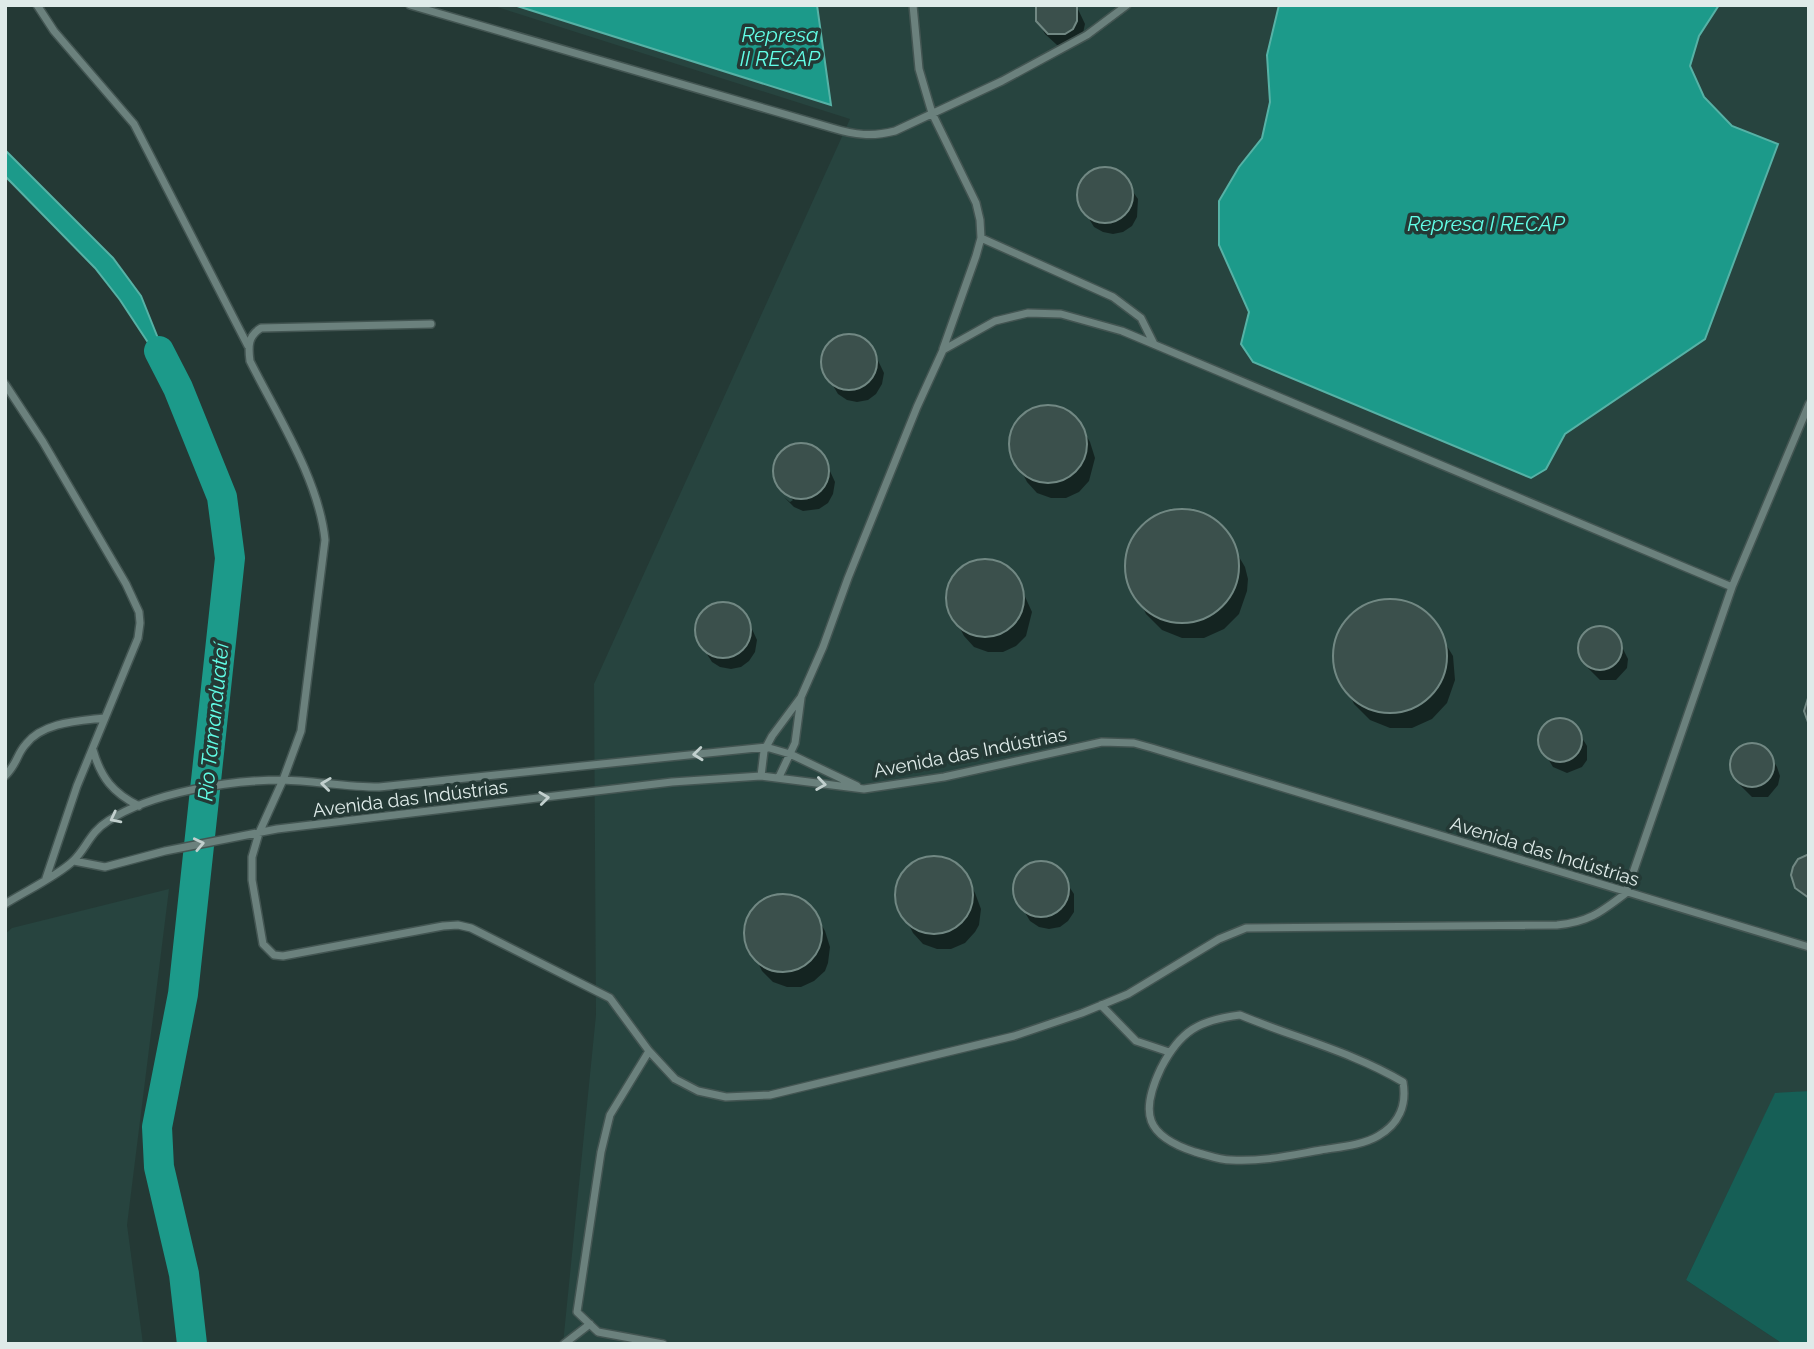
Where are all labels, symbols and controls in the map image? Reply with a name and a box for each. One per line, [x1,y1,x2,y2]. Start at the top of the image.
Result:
water label: Represa II RECAP [740,22,821,71]
water label: Represa I RECAP [1407,211,1565,236]
water label: Rio Tamanduateí [192,639,234,802]
street label: Avenida das Indústrias [872,722,1068,782]
one-way arrow [692,746,703,761]
street label: Avenida das Indústrias [311,775,509,821]
one-way arrow [815,776,827,791]
one-way arrow [320,777,332,792]
one-way arrow [538,790,550,805]
one-way arrow [110,809,122,823]
street label: Avenida das Indústrias [1448,812,1642,890]
one-way arrow [193,838,205,853]

